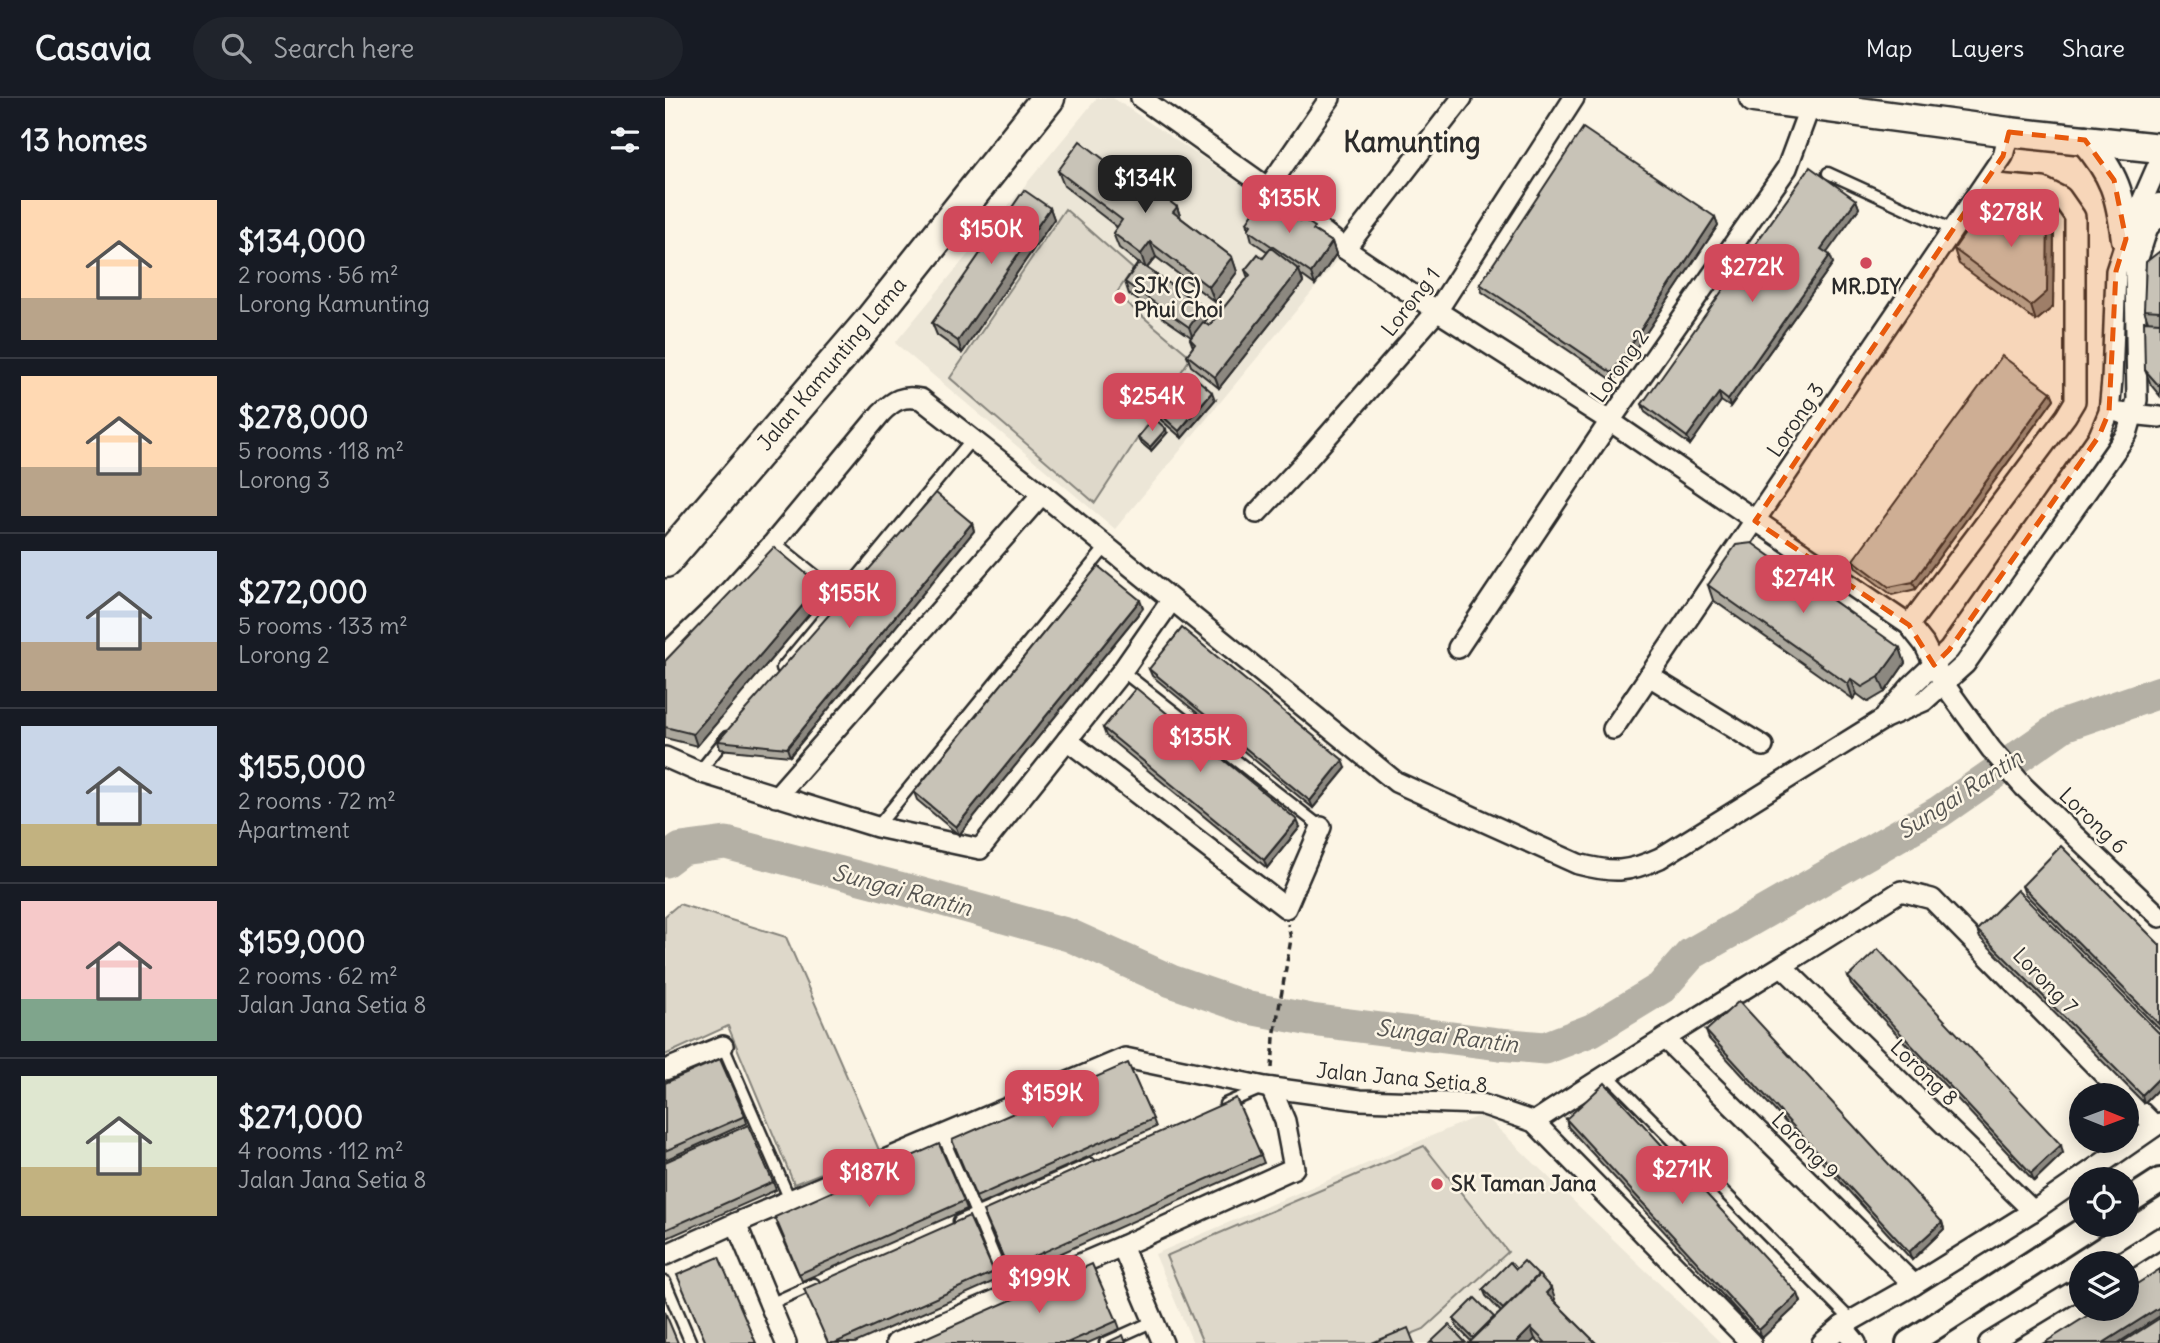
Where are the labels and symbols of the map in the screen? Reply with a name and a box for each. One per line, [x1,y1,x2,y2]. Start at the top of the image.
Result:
district label: Kamunting [1343,124,1481,160]
pin: $134K [1096,156,1194,215]
pin: $135K [1240,176,1338,235]
pin: $278K [1962,190,2060,249]
pin: $150K [942,206,1040,266]
pin: $272K [1703,244,1801,304]
marker: MR.DIY [1858,255,1874,271]
street label: Lorong 1 [1375,262,1446,342]
street label: Jalan Kamunting Lama [751,271,912,456]
place label: SJK (C) Phui Choi [1134,272,1223,323]
place label: MR.DIY [1831,273,1901,300]
marker: SJK (C) Phui Choi [1112,290,1128,306]
street label: Lorong 2 [1585,324,1655,408]
pin: $254K [1103,374,1201,433]
street label: Lorong 3 [1761,377,1830,462]
pin: $274K [1754,556,1852,615]
pin: $155K [800,570,898,630]
pin: $135K [1151,714,1249,774]
water label: Sungai Rantin [1892,742,2028,845]
street label: Lorong 6 [2054,782,2133,860]
water label: Sungai Rantin [829,857,976,922]
street label: Lorong 7 [2007,942,2084,1020]
water label: Sungai Rantin [1374,1012,1521,1059]
street label: Lorong 8 [1885,1034,1964,1112]
street label: Jalan Jana Setia 8 [1315,1057,1489,1098]
pin: $159K [1003,1070,1101,1130]
north arrow [2069,1083,2139,1153]
street label: Lorong 9 [1766,1106,1845,1185]
pin: $271K [1633,1146,1731,1206]
pin: $187K [820,1150,918,1209]
place label: SK Taman Jana [1451,1170,1597,1197]
marker: SK Taman Jana [1429,1176,1445,1192]
pin: $199K [990,1256,1088,1315]

